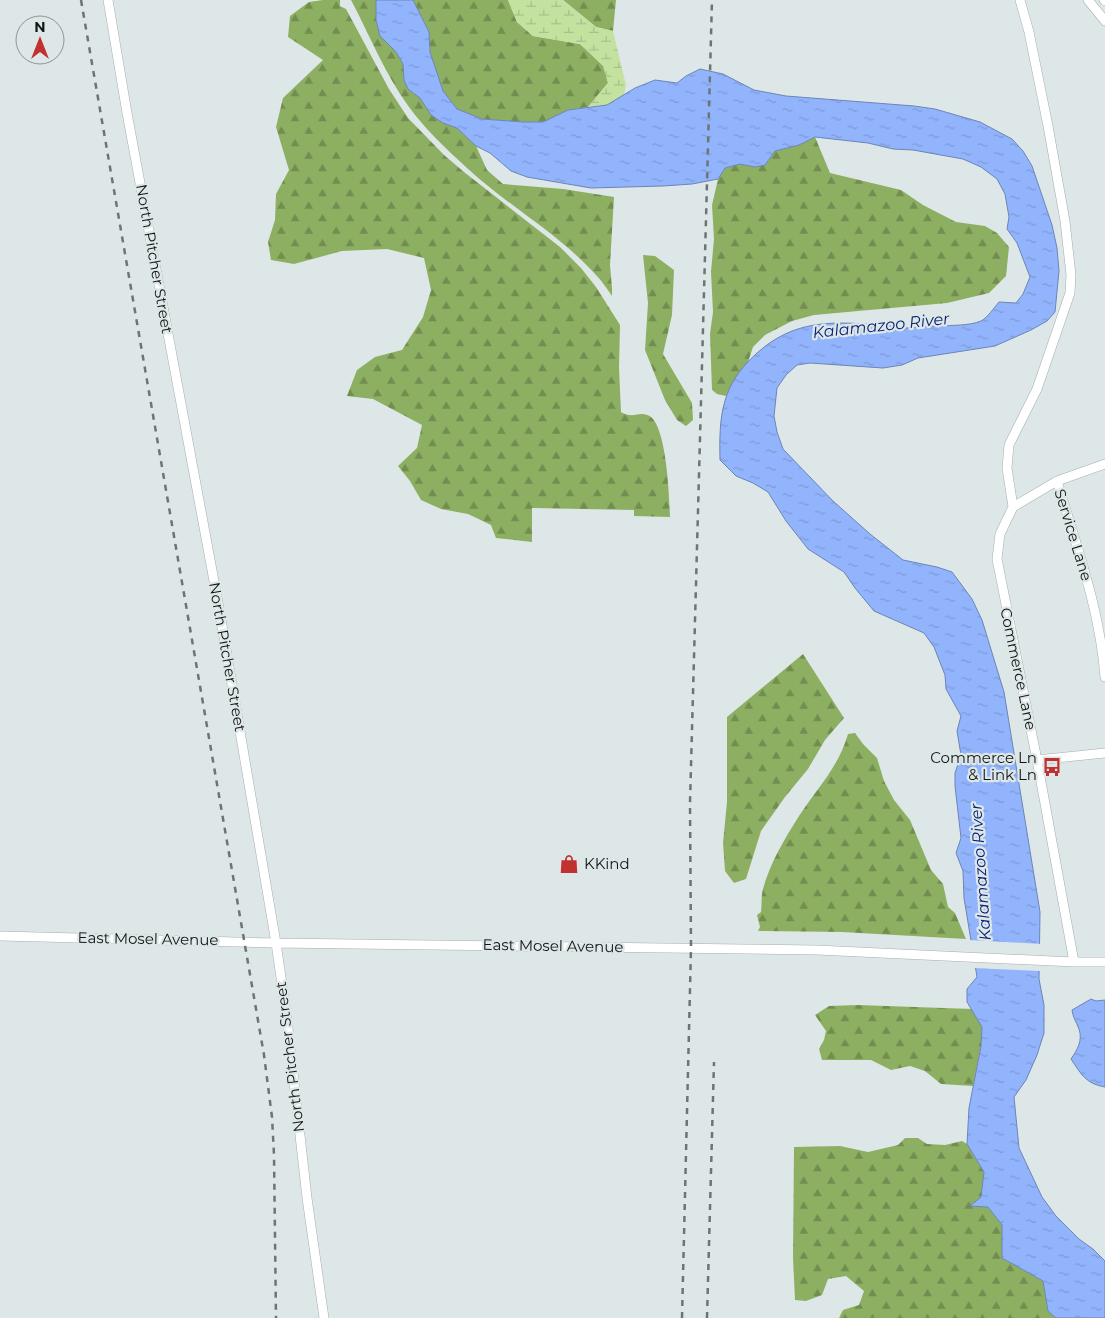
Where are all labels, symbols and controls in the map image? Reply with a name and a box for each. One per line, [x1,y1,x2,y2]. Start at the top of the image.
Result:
north arrow [15,15,65,65]
text: N [34,18,46,36]
street label: North Pitcher Street [132,183,177,335]
water label: Kalamazoo River [812,309,951,342]
street label: Service Lane [1051,487,1096,583]
street label: North Pitcher Street [205,581,250,733]
street label: Commerce Lane [996,606,1041,732]
place label: Commerce Ln & Link Ln [930,748,1037,784]
bus stop icon: Commerce Ln & Link Ln [1041,756,1063,778]
water label: Kalamazoo River [966,802,995,941]
shop icon: KKind [558,853,580,875]
place label: KKind [584,854,630,873]
street label: East Mosel Avenue [77,928,219,949]
street label: East Mosel Avenue [482,935,624,956]
street label: North Pitcher Street [271,981,308,1133]

